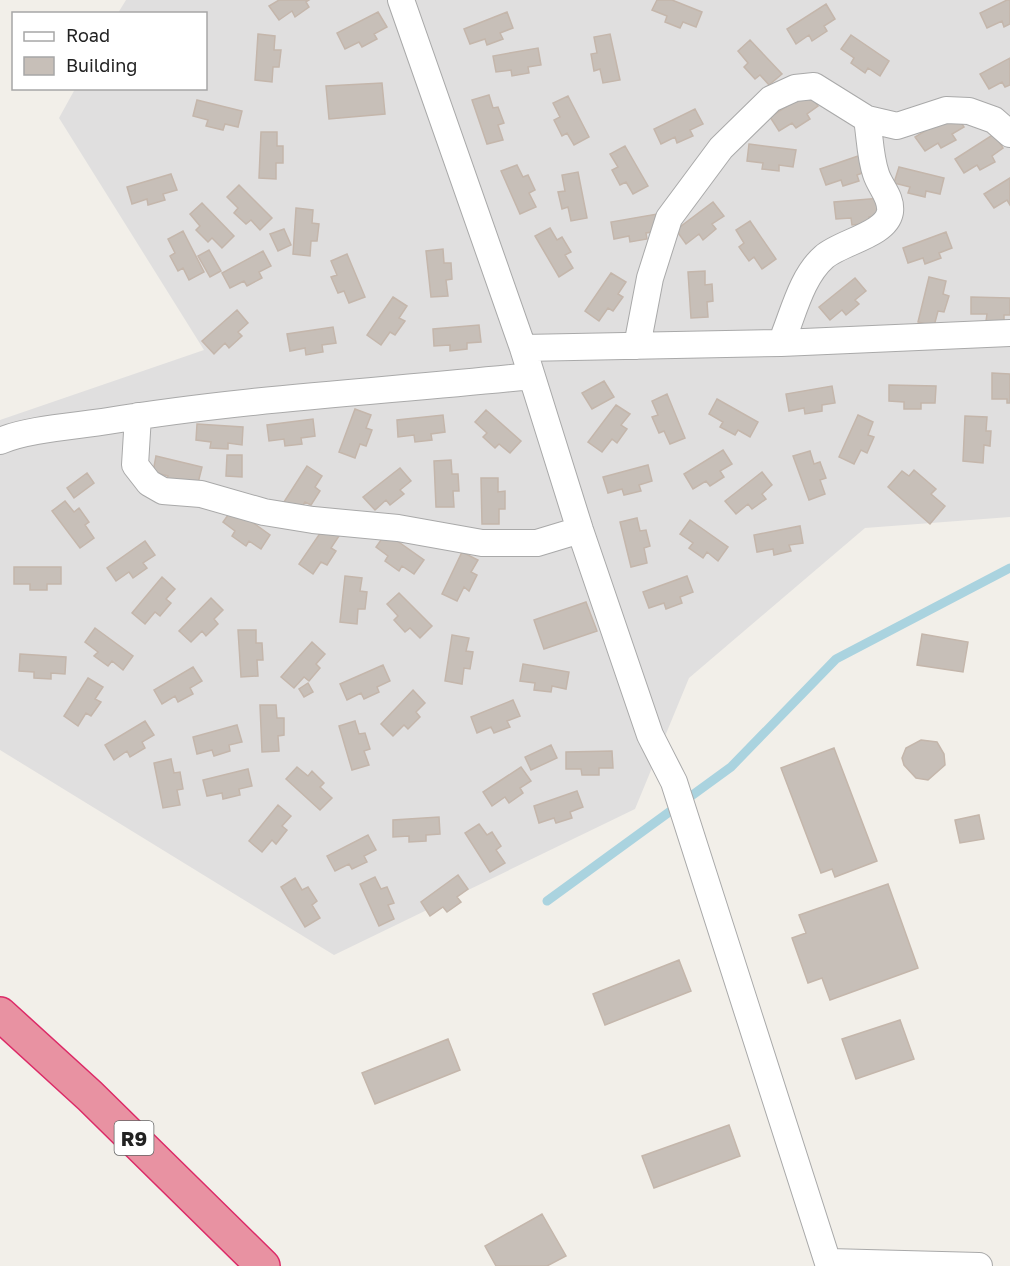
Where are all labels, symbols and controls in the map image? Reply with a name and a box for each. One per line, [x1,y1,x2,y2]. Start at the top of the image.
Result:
legend [12,12,207,90]
text: Road [66,24,110,46]
text: Building [66,54,137,76]
road number: R9 [114,1121,154,1155]

